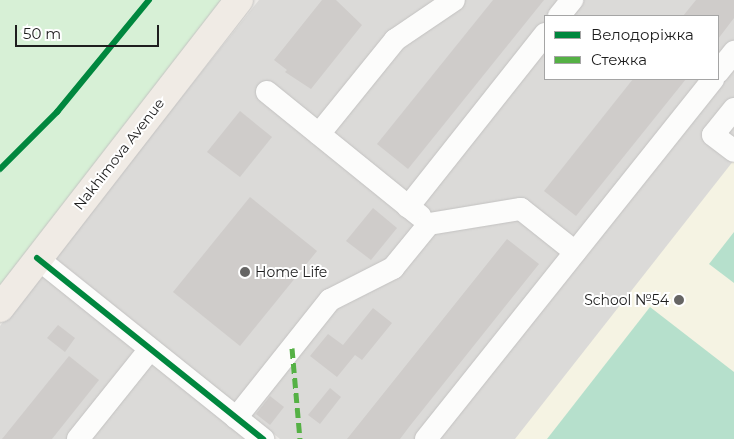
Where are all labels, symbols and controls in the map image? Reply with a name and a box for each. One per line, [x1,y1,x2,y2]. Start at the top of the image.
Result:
scale bar [18,15,161,47]
legend [544,15,719,80]
text: 50 m [23,24,61,43]
text: Велодоріжка [591,25,694,44]
text: Стежка [591,50,647,69]
street label: Nakhimova Avenue [70,95,168,213]
place label: Home Life [255,264,327,280]
marker: Home Life [239,266,251,278]
place label: School №54 [584,292,669,308]
marker: School №54 [673,294,685,306]

